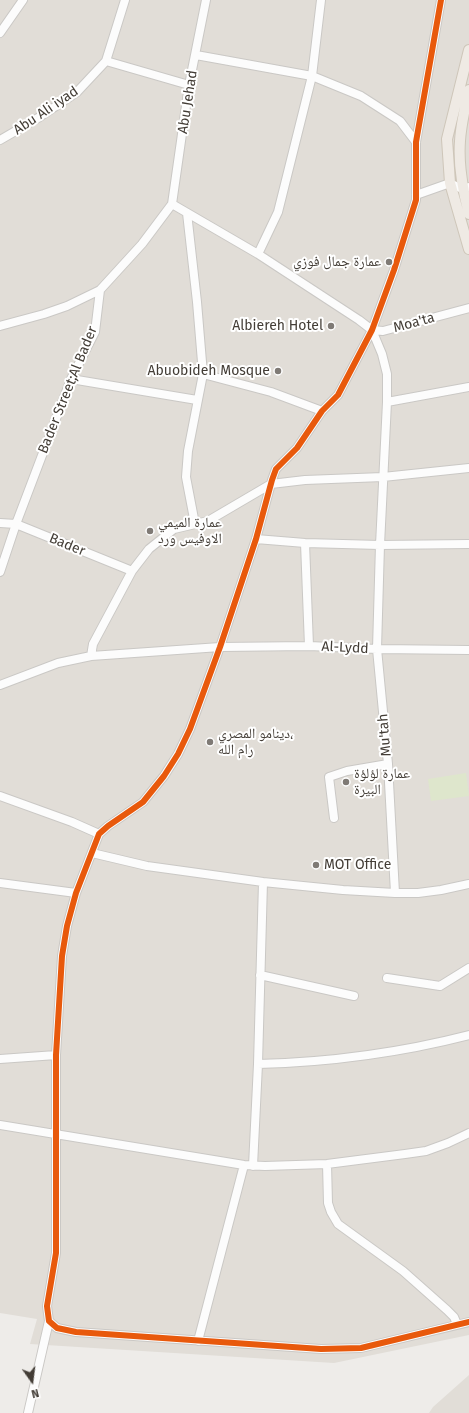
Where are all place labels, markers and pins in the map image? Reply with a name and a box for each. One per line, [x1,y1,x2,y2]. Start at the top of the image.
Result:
place label: عمارة جمال فوزي [293,254,381,270]
marker: عمارة جمال فوزي [384,257,394,267]
place label: Albiereh Hotel [232,318,323,334]
marker: Albiereh Hotel [326,321,336,331]
place label: Abuobideh Mosque [147,363,270,379]
marker: Abuobideh Mosque [273,366,283,376]
place label: عمارة الميمي الاوفيس ورد [158,515,222,548]
marker: عمارة الميمي الاوفيس ورد [145,526,155,536]
place label: دينامو المصري، رام الله [218,726,293,758]
marker: دينامو المصري، رام الله [205,737,215,747]
place label: عمارة لؤلؤة البيرة [354,766,410,798]
marker: عمارة لؤلؤة البيرة [341,777,351,787]
place label: MOT Office [324,857,391,873]
marker: MOT Office [311,860,321,870]

